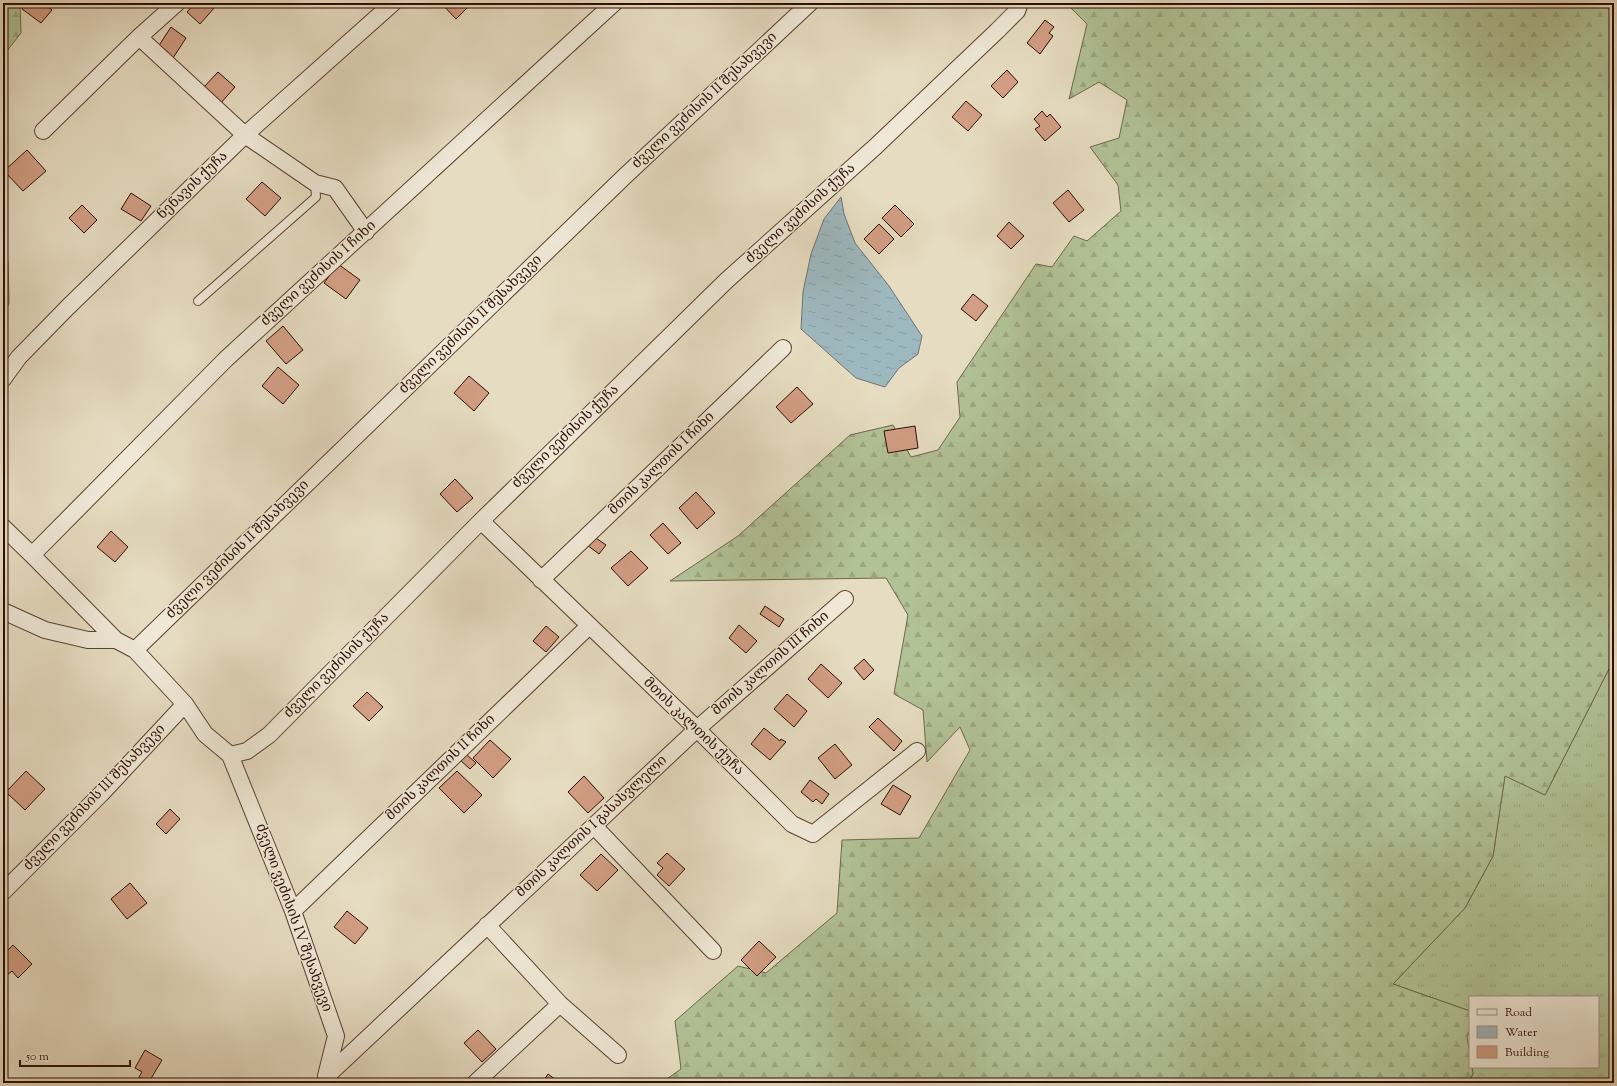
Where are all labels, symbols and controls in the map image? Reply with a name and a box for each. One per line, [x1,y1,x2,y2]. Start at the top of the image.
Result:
street label: ძველი ვეძისის II შესახვევი [628,28,782,174]
street label: ნენავის ქუჩა [153,147,233,225]
street label: ძველი ვეძისის ქუჩა [742,159,860,269]
street label: ძველი ვეძისის I ჩიხი [257,217,381,331]
street label: ძველი ვეძისის II შესახვევი [395,251,547,399]
street label: ძველი ვეძისის ქუჩა [508,381,624,493]
street label: მთის კალთის I ჩიხი [604,408,720,520]
street label: ძველი ვეძისის II შესახვევი [162,476,314,624]
street label: მთის კალთის III ჩიხი [708,607,834,721]
street label: ძველი ვეძისის ქუჩა [280,609,394,723]
street label: მთის კალთის ქუჩა [638,674,748,780]
street label: მთის კალთის II ჩიხი [382,710,500,826]
street label: ძველი ვეძისის III შესახვევი [19,720,171,876]
street label: მთის კალთის I გასასვლელი [512,751,672,903]
street label: ძველი ვეძისის IV შესახვევი [250,821,336,1015]
legend [1469,996,1599,1068]
text: Road [1505,1004,1532,1022]
text: Water [1505,1024,1538,1042]
scale bar [20,1042,130,1068]
text: Building [1505,1044,1549,1062]
text: 50 m [25,1048,49,1066]

